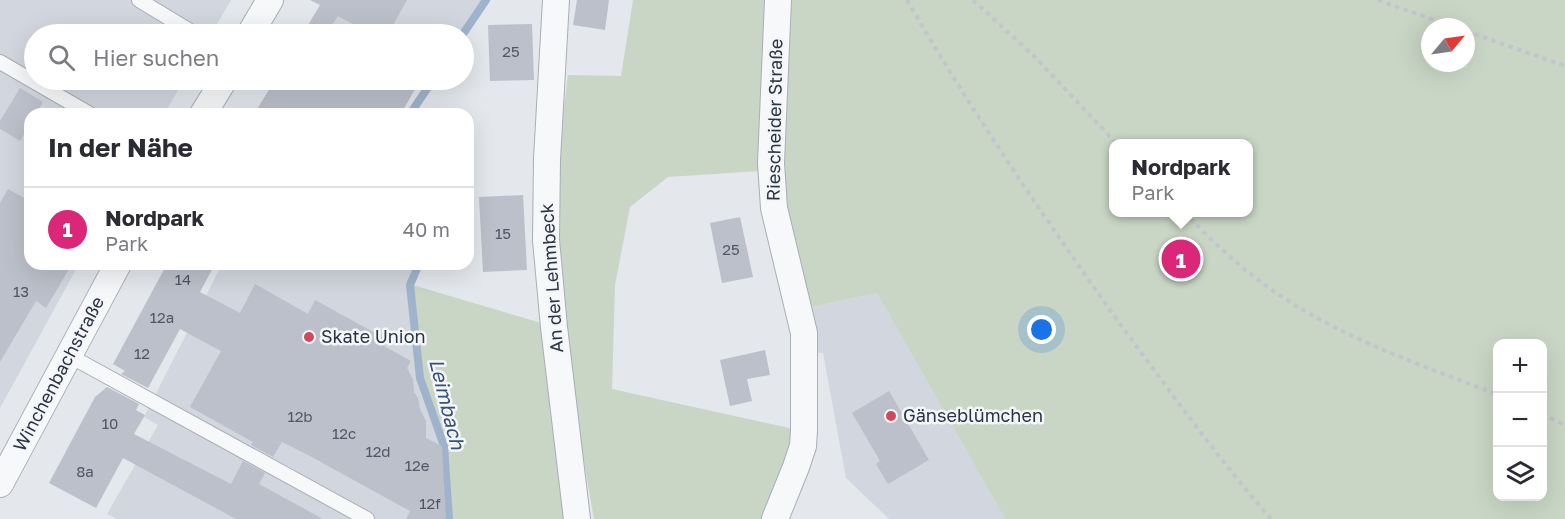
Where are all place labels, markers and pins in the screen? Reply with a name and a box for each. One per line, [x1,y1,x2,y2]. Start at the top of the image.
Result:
pin: 1 [1162,236,1200,282]
place label: Skate Union [321,325,426,347]
marker: Skate Union [302,330,316,344]
place label: Gänseblümchen [903,404,1043,426]
marker: Gänseblümchen [884,409,898,423]

